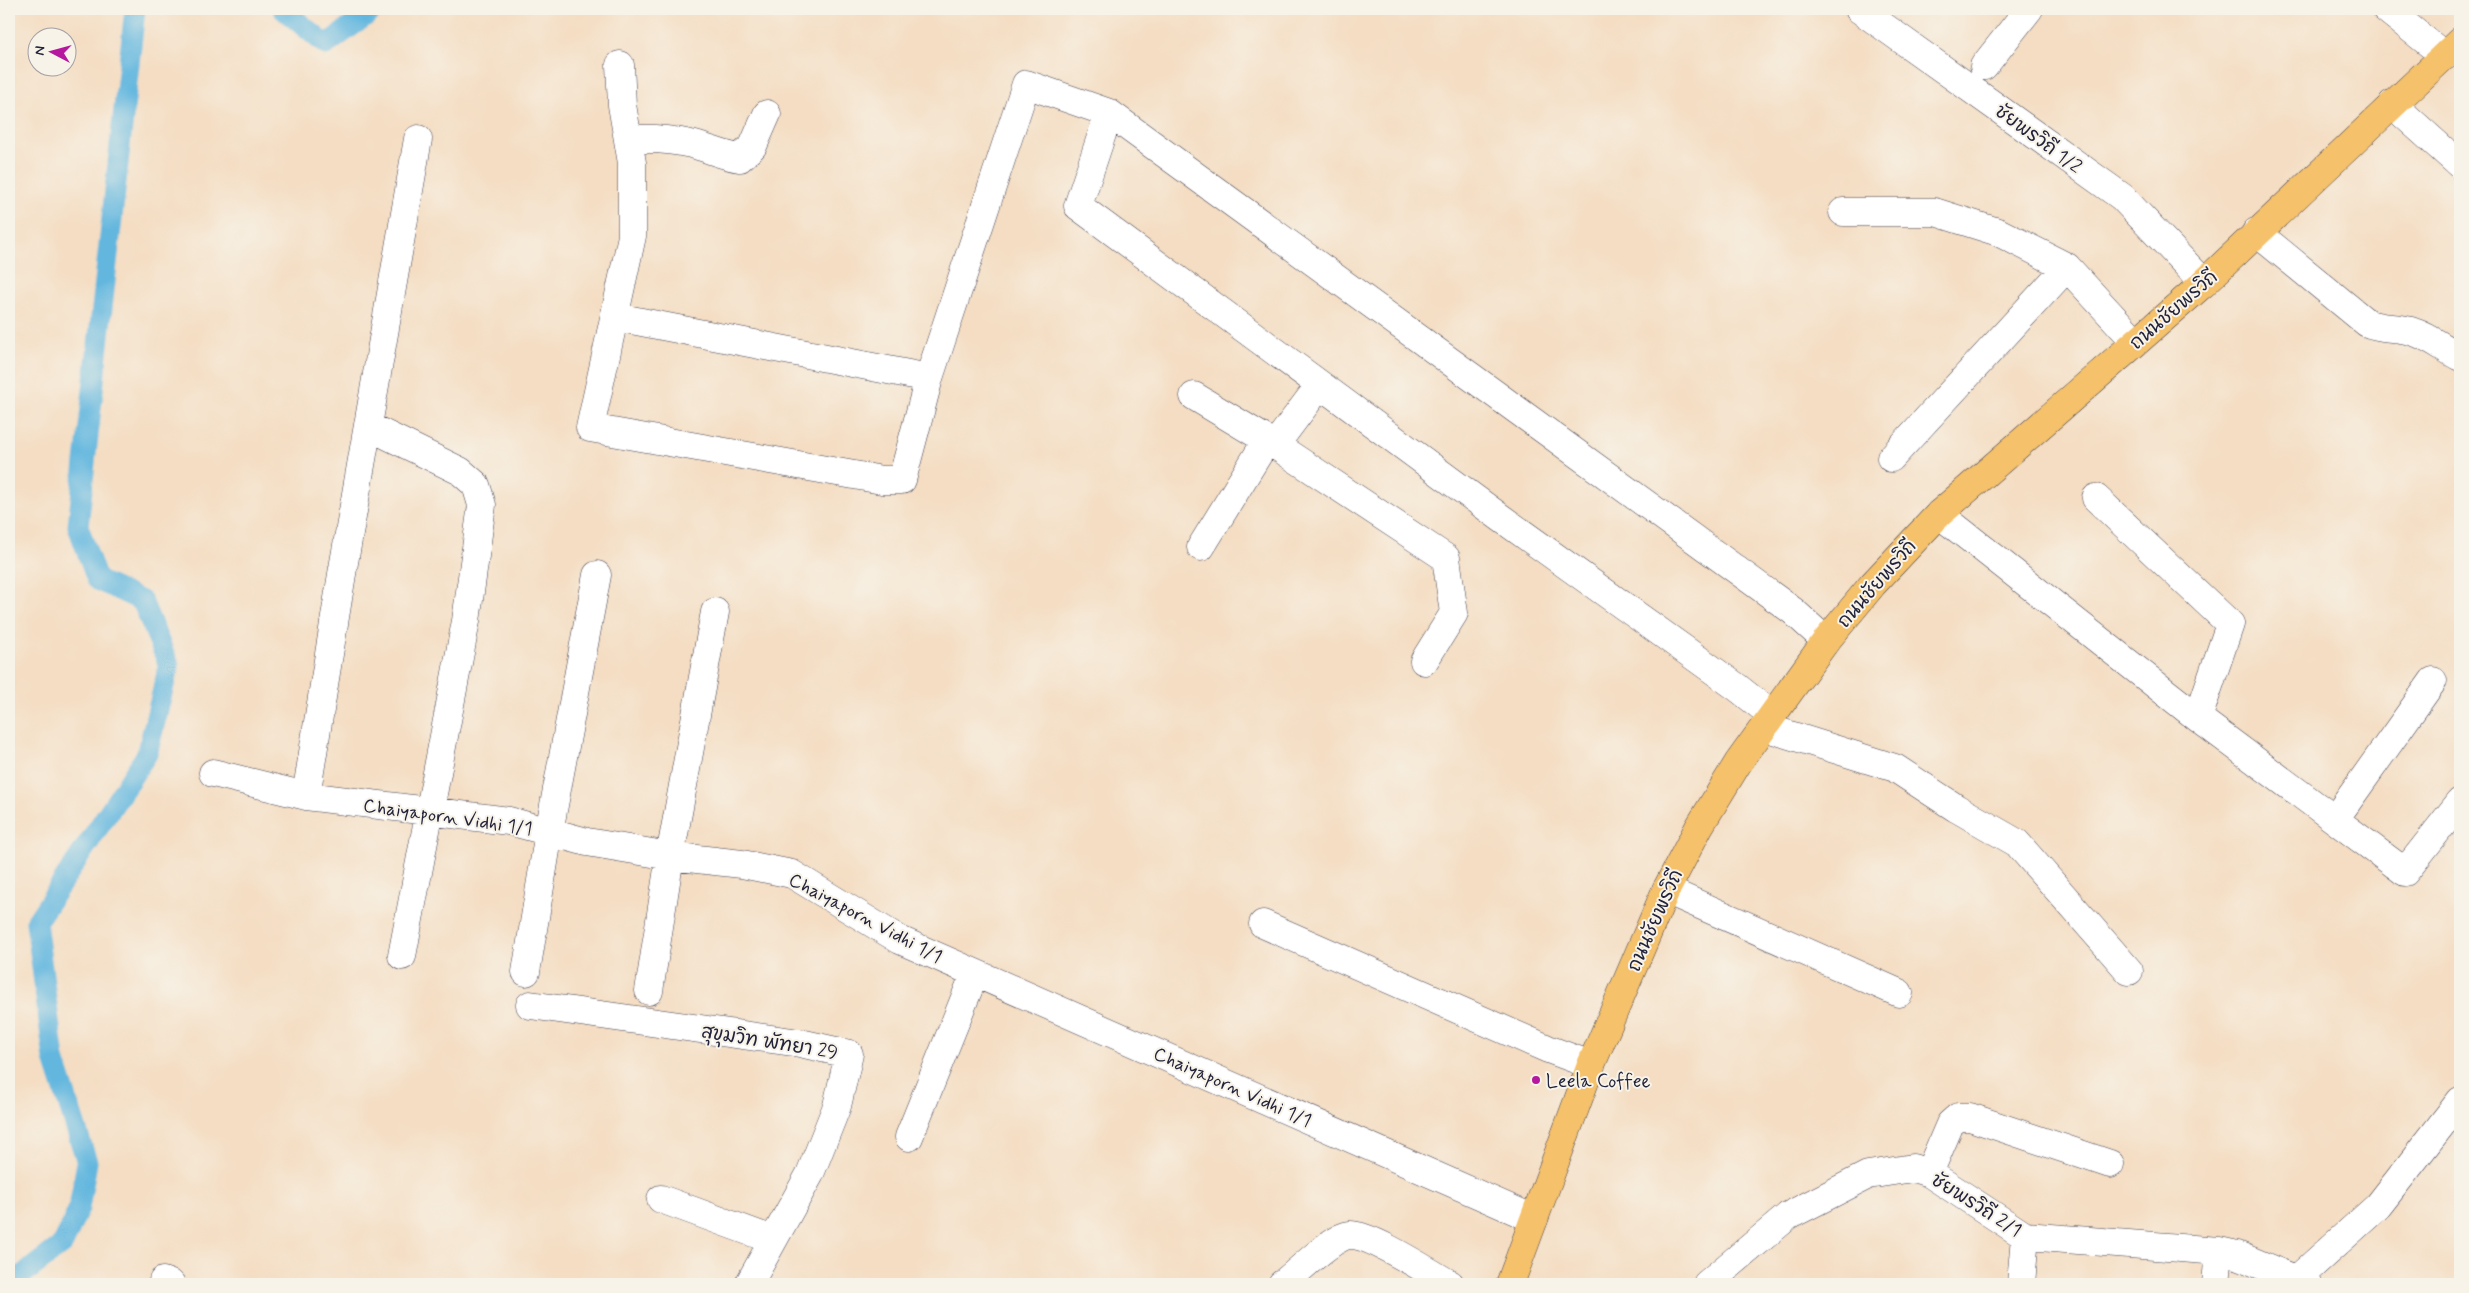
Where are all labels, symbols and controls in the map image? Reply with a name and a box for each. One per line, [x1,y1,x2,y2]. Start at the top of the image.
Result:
north arrow [28,28,78,78]
text: N [31,45,50,56]
street label: ชัยพรวิถี 1/2 [1989,99,2087,179]
street label: ถนนชัยพรวิถี [2125,265,2223,355]
street label: ถนนชัยพรวิถี [1832,535,1922,633]
street label: Chaiyaporn Vidhi 1/1 [362,793,534,842]
street label: ถนนชัยพรวิถี [1622,866,1689,976]
street label: Chaiyaporn Vidhi 1/1 [784,867,946,969]
street label: สุขุมวิท พัทยา 29 [699,1019,840,1067]
street label: Chaiyaporn Vidhi 1/1 [1149,1041,1315,1133]
place label: Leela Coffee [1546,1069,1650,1094]
marker: Leela Coffee [1530,1074,1542,1086]
street label: ชัยพรวิถี 2/1 [1926,1168,2026,1243]

